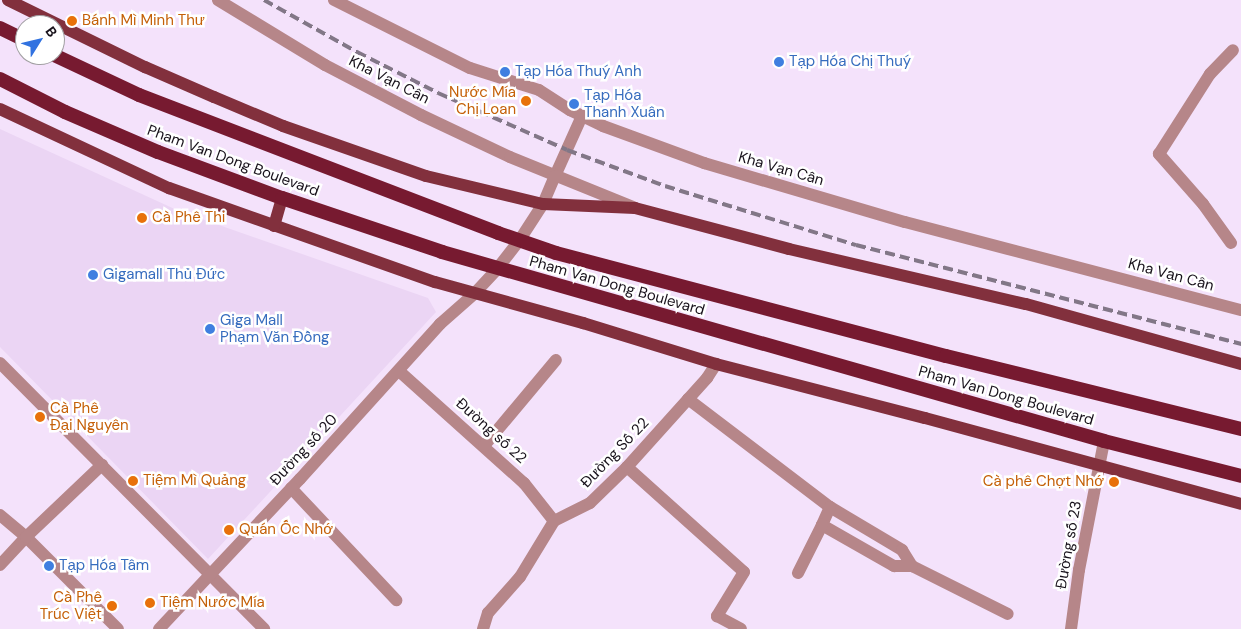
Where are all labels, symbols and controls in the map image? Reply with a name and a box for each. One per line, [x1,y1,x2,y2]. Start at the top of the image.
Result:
place label: Bánh Mì Minh Thư [82,12,205,30]
north arrow [15,15,65,65]
marker: Bánh Mì Minh Thư [66,15,78,27]
text: B [41,23,61,41]
street label: Kha Vạn Cân [346,52,432,108]
place label: Tạp Hóa Chị Thuý [789,53,911,71]
marker: Tạp Hóa Chị Thuý [773,56,785,68]
place label: Tạp Hóa Thuý Anh [515,63,642,81]
marker: Tạp Hóa Thuý Anh [499,66,511,78]
place label: Nước Mía Chị Loan [449,83,516,118]
place label: Tạp Hóa Thanh Xuân [584,86,664,121]
marker: Nước Mía Chị Loan [520,95,532,107]
marker: Tạp Hóa Thanh Xuân [568,98,580,110]
street label: Pham Van Dong Boulevard [145,122,321,200]
street label: Kha Vạn Cân [736,148,826,190]
place label: Cà Phê Thi [152,209,225,227]
marker: Cà Phê Thi [136,212,148,224]
street label: Pham Van Dong Boulevard [527,252,707,320]
street label: Kha Vạn Cân [1126,255,1216,295]
place label: Gigamall Thủ Đức [103,266,225,284]
marker: Gigamall Thủ Đức [87,269,99,281]
place label: Giga Mall Phạm Văn Đồng [220,311,329,346]
marker: Giga Mall Phạm Văn Đồng [204,323,216,335]
street label: Pham Van Dong Boulevard [916,362,1096,430]
street label: Đường số 22 [452,394,530,468]
place label: Cà Phê Đại Nguyên [50,399,129,434]
marker: Cà Phê Đại Nguyên [34,411,46,423]
street label: Đường số 20 [267,411,341,489]
street label: Đường Số 22 [577,414,653,492]
place label: Tiệm Mì Quảng [143,472,246,490]
place label: Cà phê Chợt Nhớ [983,473,1104,491]
marker: Tiệm Mì Quảng [127,475,139,487]
marker: Cà phê Chợt Nhớ [1108,476,1120,488]
street label: Đường số 23 [1052,499,1086,591]
place label: Quán Ốc Nhớ [239,521,333,539]
marker: Quán Ốc Nhớ [223,524,235,536]
place label: Tạp Hóa Tâm [59,557,149,575]
marker: Tạp Hóa Tâm [43,560,55,572]
place label: Cà Phê Trúc Việt [40,588,102,623]
place label: Tiệm Nước Mía [160,594,265,612]
marker: Tiệm Nước Mía [144,597,156,609]
marker: Cà Phê Trúc Việt [106,600,118,612]

